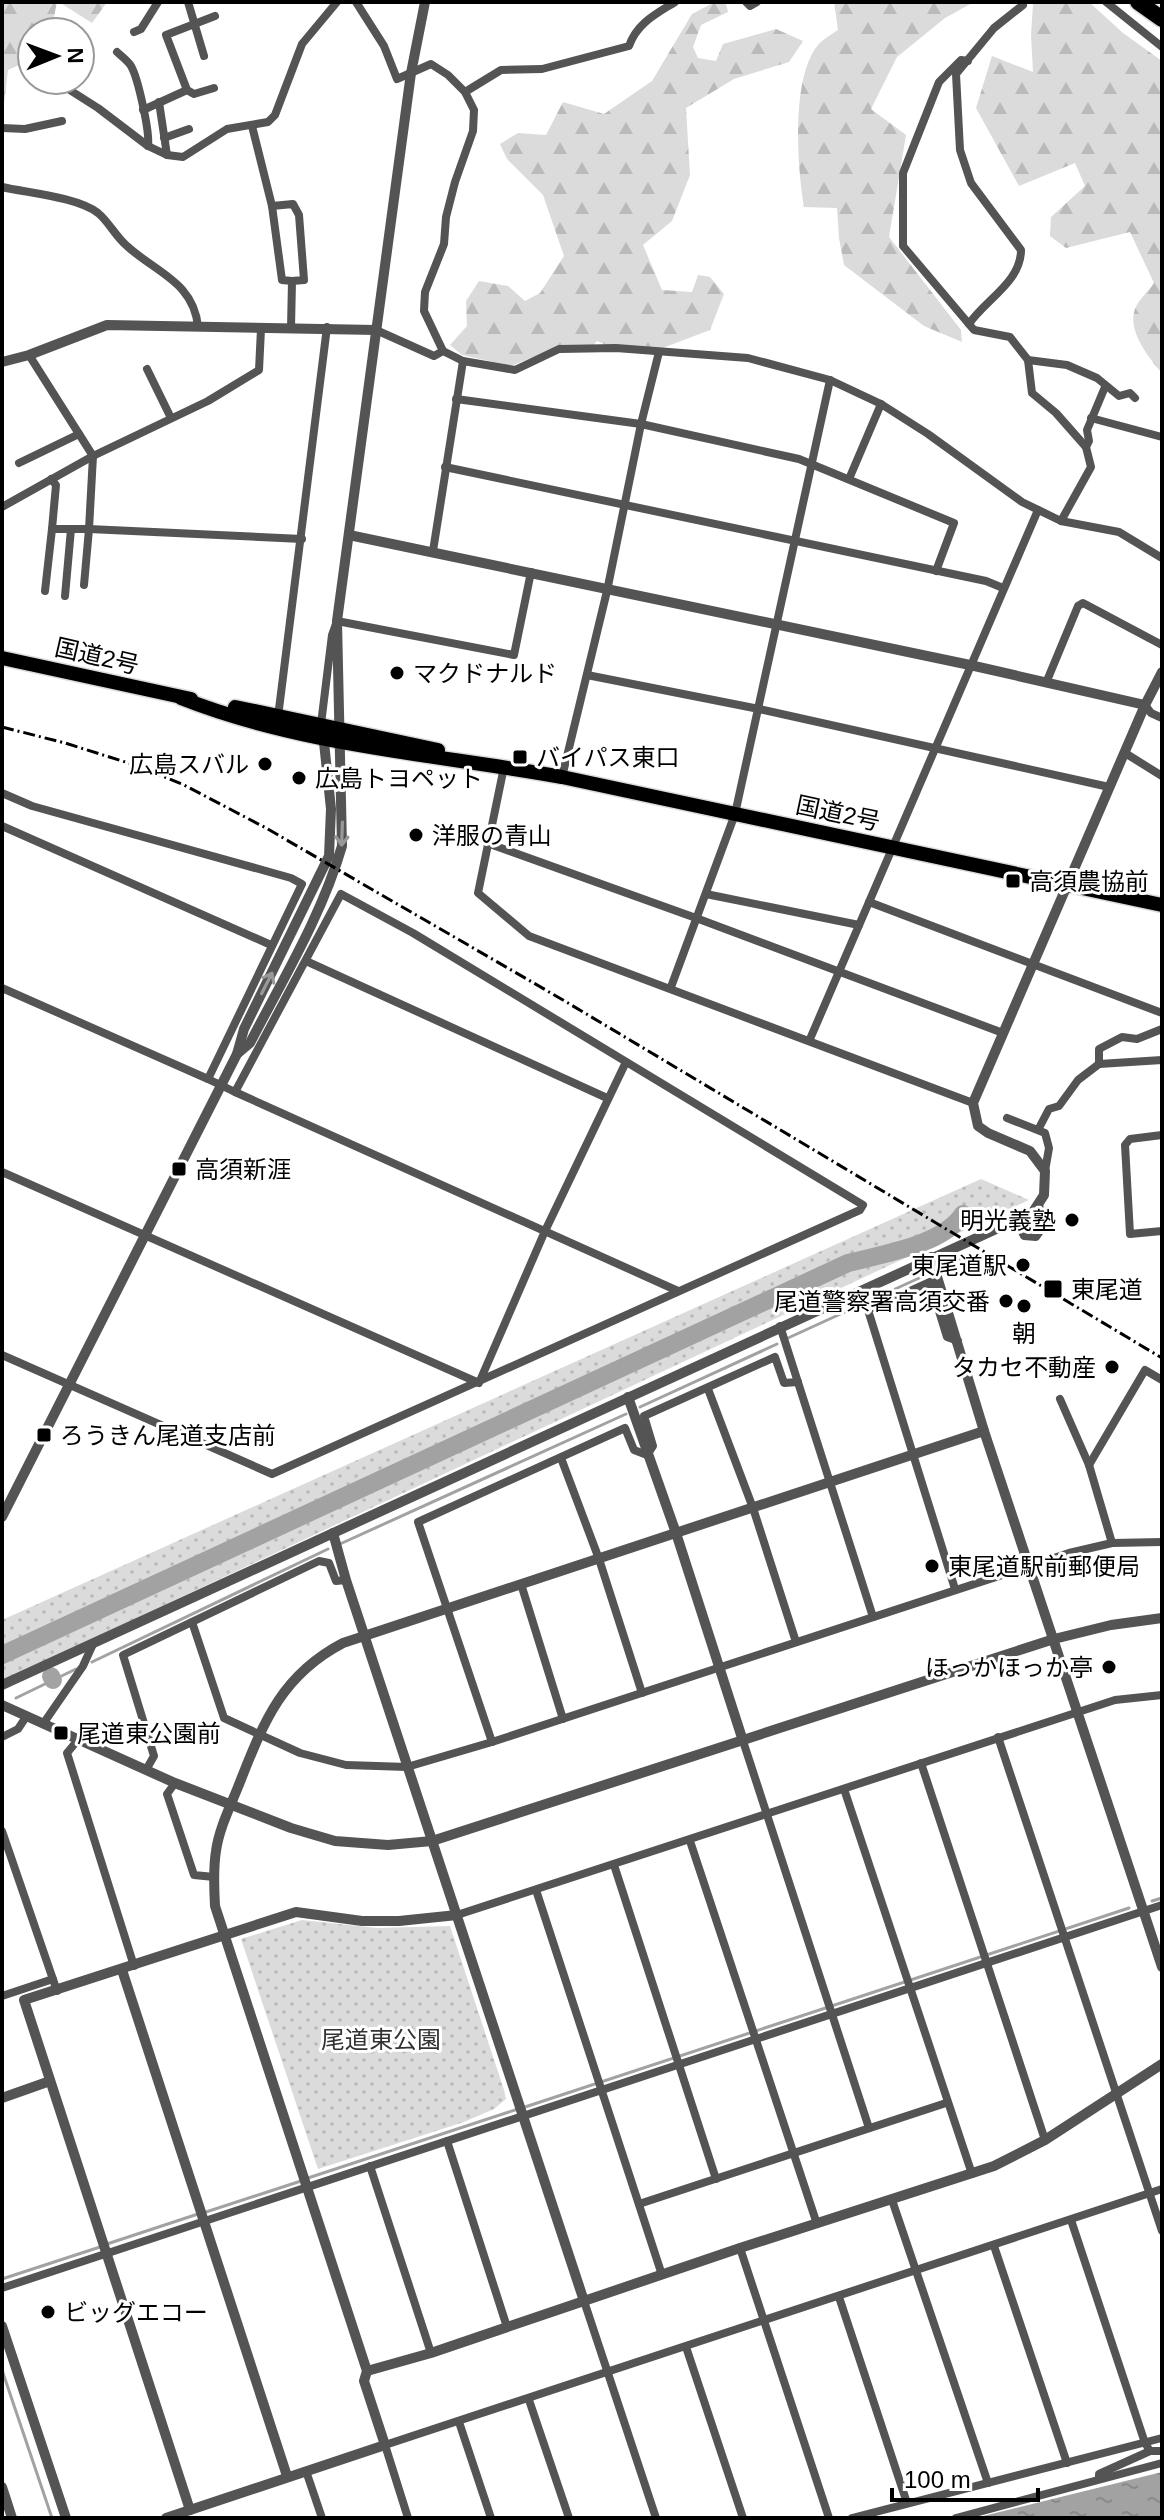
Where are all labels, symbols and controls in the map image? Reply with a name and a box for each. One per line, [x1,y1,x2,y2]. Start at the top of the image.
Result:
north arrow [16,16,96,96]
text: N [63,47,88,64]
street label: 国道2号 [52,633,142,679]
place label: マクドナルド [413,660,557,687]
marker: マクドナルド [388,664,406,682]
place label: バイパス東口 [536,744,680,771]
marker: バイパス東口 [511,748,529,766]
place label: 広島スバル [129,751,249,778]
marker: 広島スバル [256,755,274,773]
place label: 広島トヨペット [315,765,483,792]
marker: 広島トヨペット [290,769,308,787]
street label: 国道2号 [793,791,883,835]
one-way arrow [334,820,349,846]
place label: 洋服の青山 [432,822,552,849]
marker: 洋服の青山 [407,826,425,844]
place label: 高須農協前 [1029,868,1149,895]
marker: 高須農協前 [1004,872,1022,890]
one-way arrow [260,971,276,995]
place label: 高須新涯 [195,1156,291,1183]
marker: 高須新涯 [170,1160,188,1178]
place label: 明光義塾 [960,1207,1056,1234]
marker: 明光義塾 [1063,1211,1081,1229]
place label: 東尾道駅 [911,1252,1007,1279]
marker: 東尾道駅 [1014,1256,1032,1274]
place label: 東尾道 [1071,1276,1143,1303]
marker: 東尾道 [1042,1278,1064,1300]
place label: 尾道警察署高須交番 [774,1288,990,1315]
marker: 尾道警察署高須交番 [997,1292,1015,1310]
marker: 朝 [1015,1297,1033,1315]
place label: 朝 [1012,1320,1036,1347]
place label: タカセ不動産 [952,1354,1096,1381]
marker: タカセ不動産 [1103,1358,1121,1376]
place label: ろうきん尾道支店前 [60,1422,276,1449]
marker: ろうきん尾道支店前 [35,1426,53,1444]
place label: 東尾道駅前郵便局 [948,1553,1140,1580]
marker: 東尾道駅前郵便局 [923,1557,941,1575]
place label: ほっかほっか亭 [925,1654,1093,1681]
marker: ほっかほっか亭 [1100,1658,1118,1676]
place label: 尾道東公園前 [77,1720,221,1747]
marker: 尾道東公園前 [52,1724,70,1742]
park label: 尾道東公園 [321,2026,441,2053]
place label: ビッグエコー [64,2299,208,2326]
marker: ビッグエコー [39,2303,57,2321]
scale bar [892,2452,1038,2502]
text: 100 m [904,2466,971,2493]

